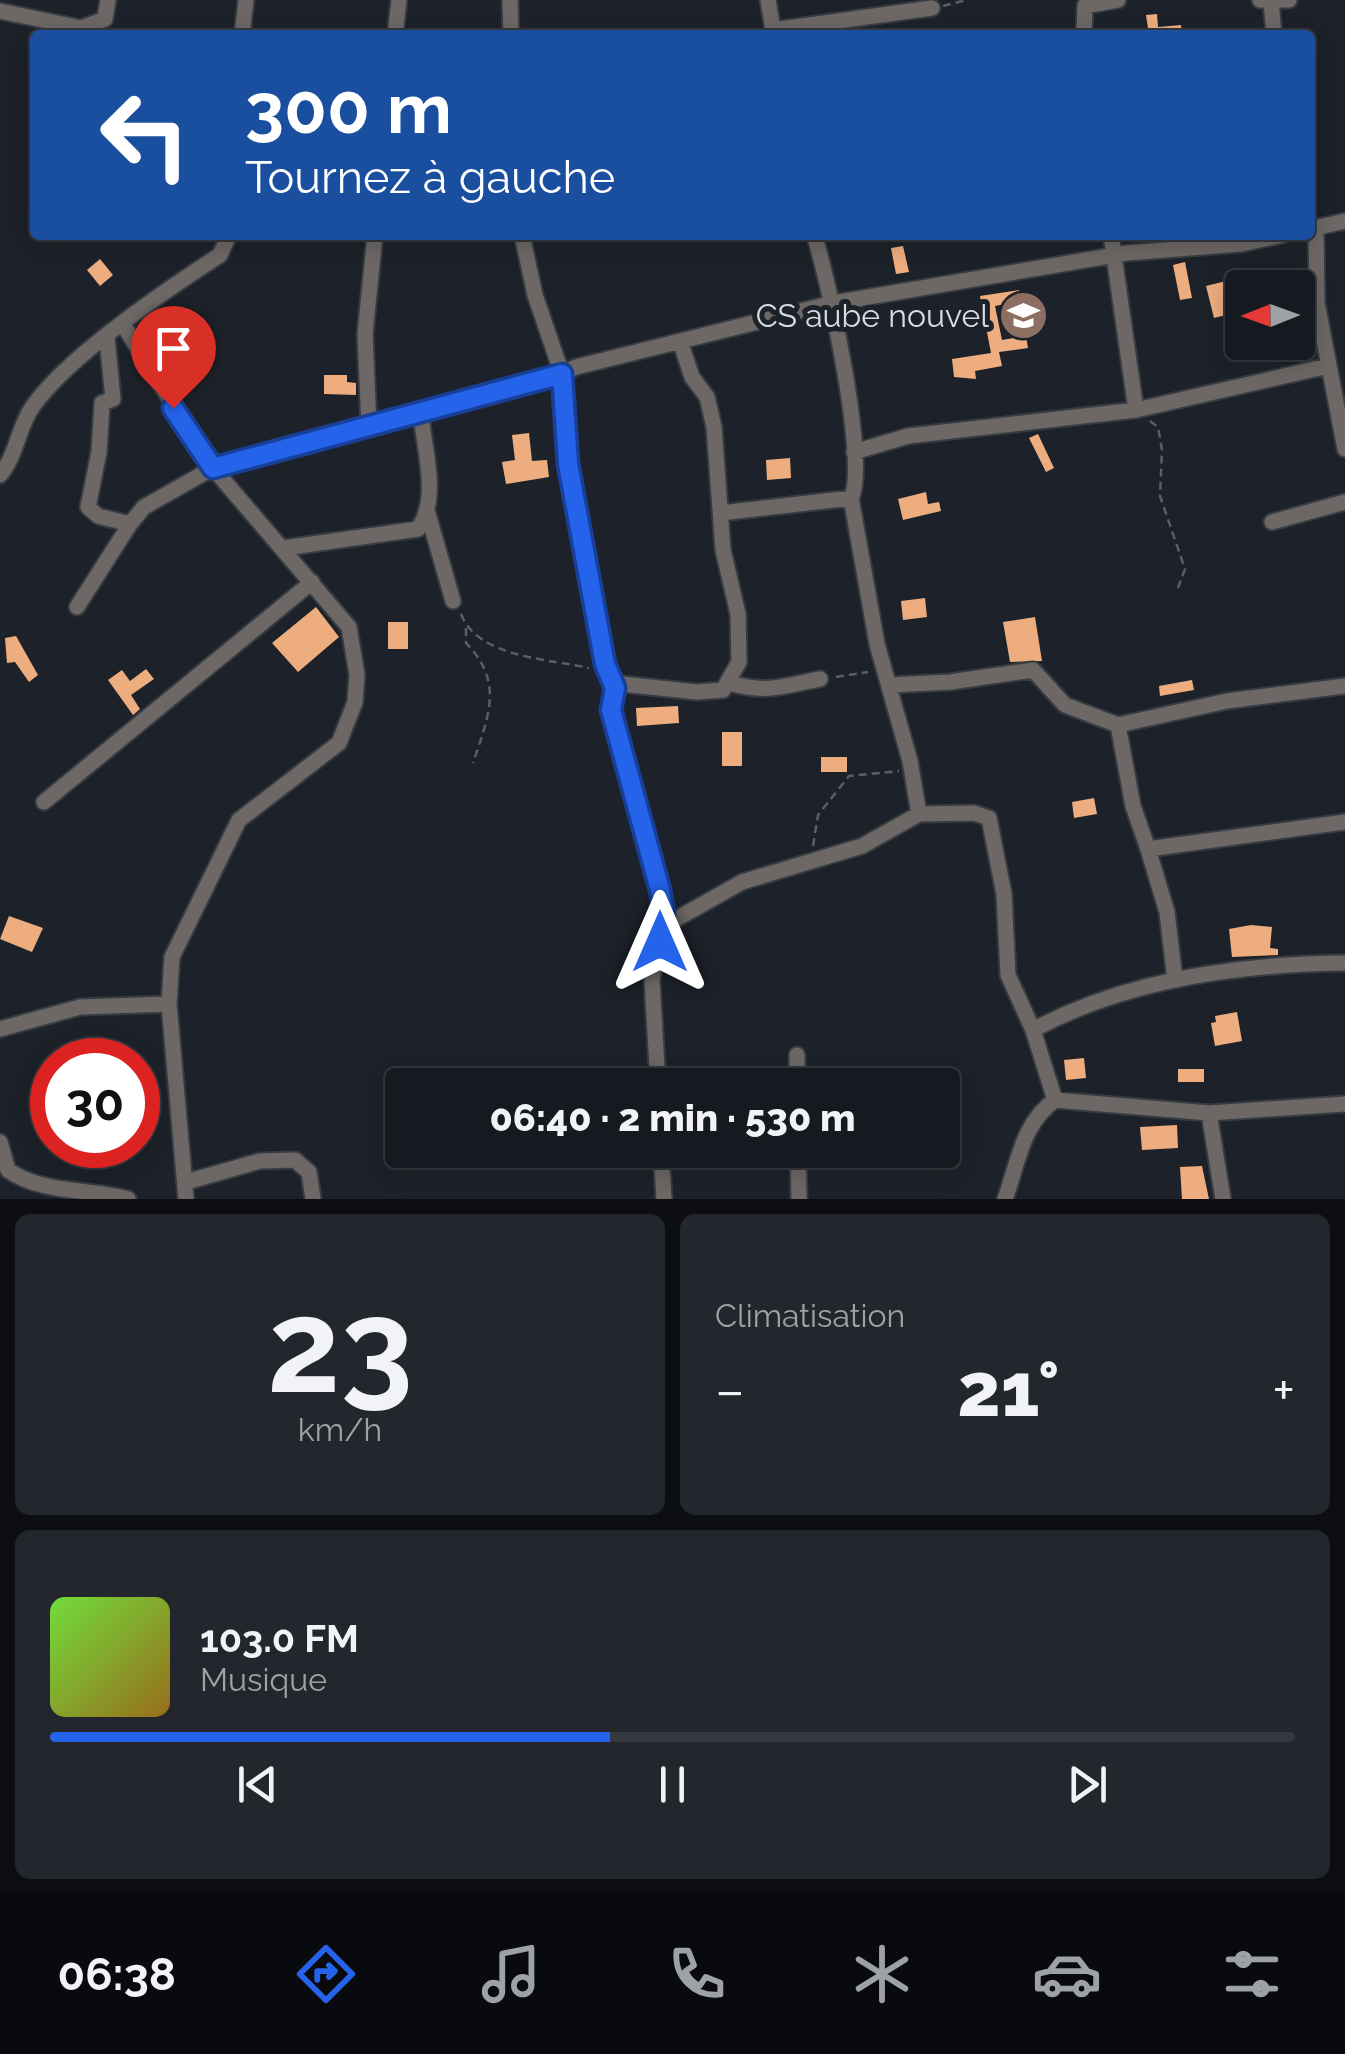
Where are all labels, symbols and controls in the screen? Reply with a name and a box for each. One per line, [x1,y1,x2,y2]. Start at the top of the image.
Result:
text: 300 m [245,67,452,149]
icon: left [80,70,210,200]
text: Tournez à gauche [245,151,615,204]
north arrow [1225,270,1315,360]
map controls [1225,270,1315,360]
school or university icon: CS aube nouvel [998,290,1050,342]
place label: CS aube nouvel [756,297,989,334]
pin [131,306,216,409]
icon: arrive [146,321,201,376]
position arrow [608,890,712,994]
speed limit sign: 30 [30,1038,160,1168]
text: 06:40 · 2 min · 530 m [489,1095,856,1140]
text: 23 [267,1270,413,1422]
text: Climatisation [715,1297,905,1334]
text: 21° [957,1345,1060,1434]
text: − [715,1358,745,1423]
text: + [1272,1358,1295,1423]
text: km/h [298,1411,382,1448]
text: 103.0 FM [200,1616,359,1661]
text: Musique [200,1661,327,1698]
icon: previous [230,1757,285,1812]
icon: pause [645,1757,700,1812]
icon: next [1060,1757,1115,1812]
icon: directions [291,1939,361,2009]
icon: music [476,1939,546,2009]
icon: phone [662,1939,732,2009]
icon: climate [847,1939,917,2009]
icon: car [1032,1939,1102,2009]
icon: filters [1217,1939,1287,2009]
text: 06:38 [58,1948,176,2001]

